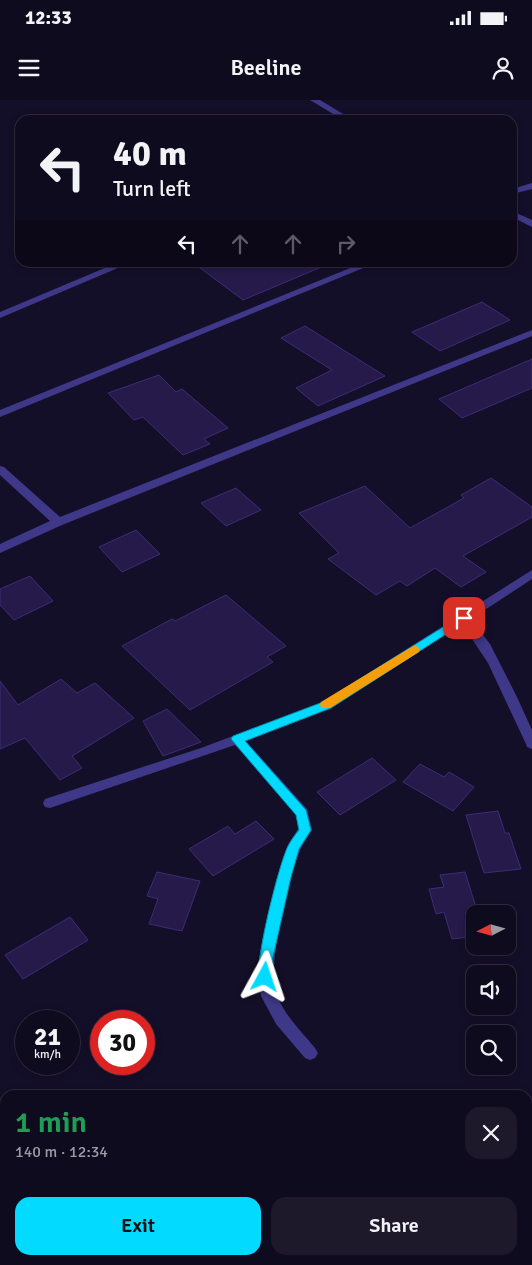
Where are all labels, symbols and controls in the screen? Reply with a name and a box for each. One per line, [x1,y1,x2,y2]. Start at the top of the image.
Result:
text: 12:33 [25,6,72,30]
icon: menu [15,54,43,82]
text: Beeline [230,54,302,81]
icon: person [489,54,517,82]
text: 40 m [113,132,187,175]
icon: left [30,135,95,200]
text: Turn left [113,175,191,202]
icon: left [173,230,201,258]
icon: ahead [226,230,254,258]
icon: ahead [279,230,307,258]
icon: right [332,230,360,258]
pin [443,597,485,639]
icon: arrive [450,604,478,632]
north arrow [466,905,516,955]
map controls [466,905,516,1075]
position arrow [238,950,290,1002]
button: sound [466,965,516,1015]
speed limit sign: 30 [90,1010,155,1075]
text: 21 [34,1021,61,1052]
button: search [466,1025,516,1075]
text: km/h [34,1047,61,1062]
text: 1 min [15,1104,87,1141]
button: close [465,1107,517,1159]
text: 140 m · 12:34 [15,1142,108,1162]
button: Exit [15,1197,261,1255]
button: Share [271,1197,517,1255]

